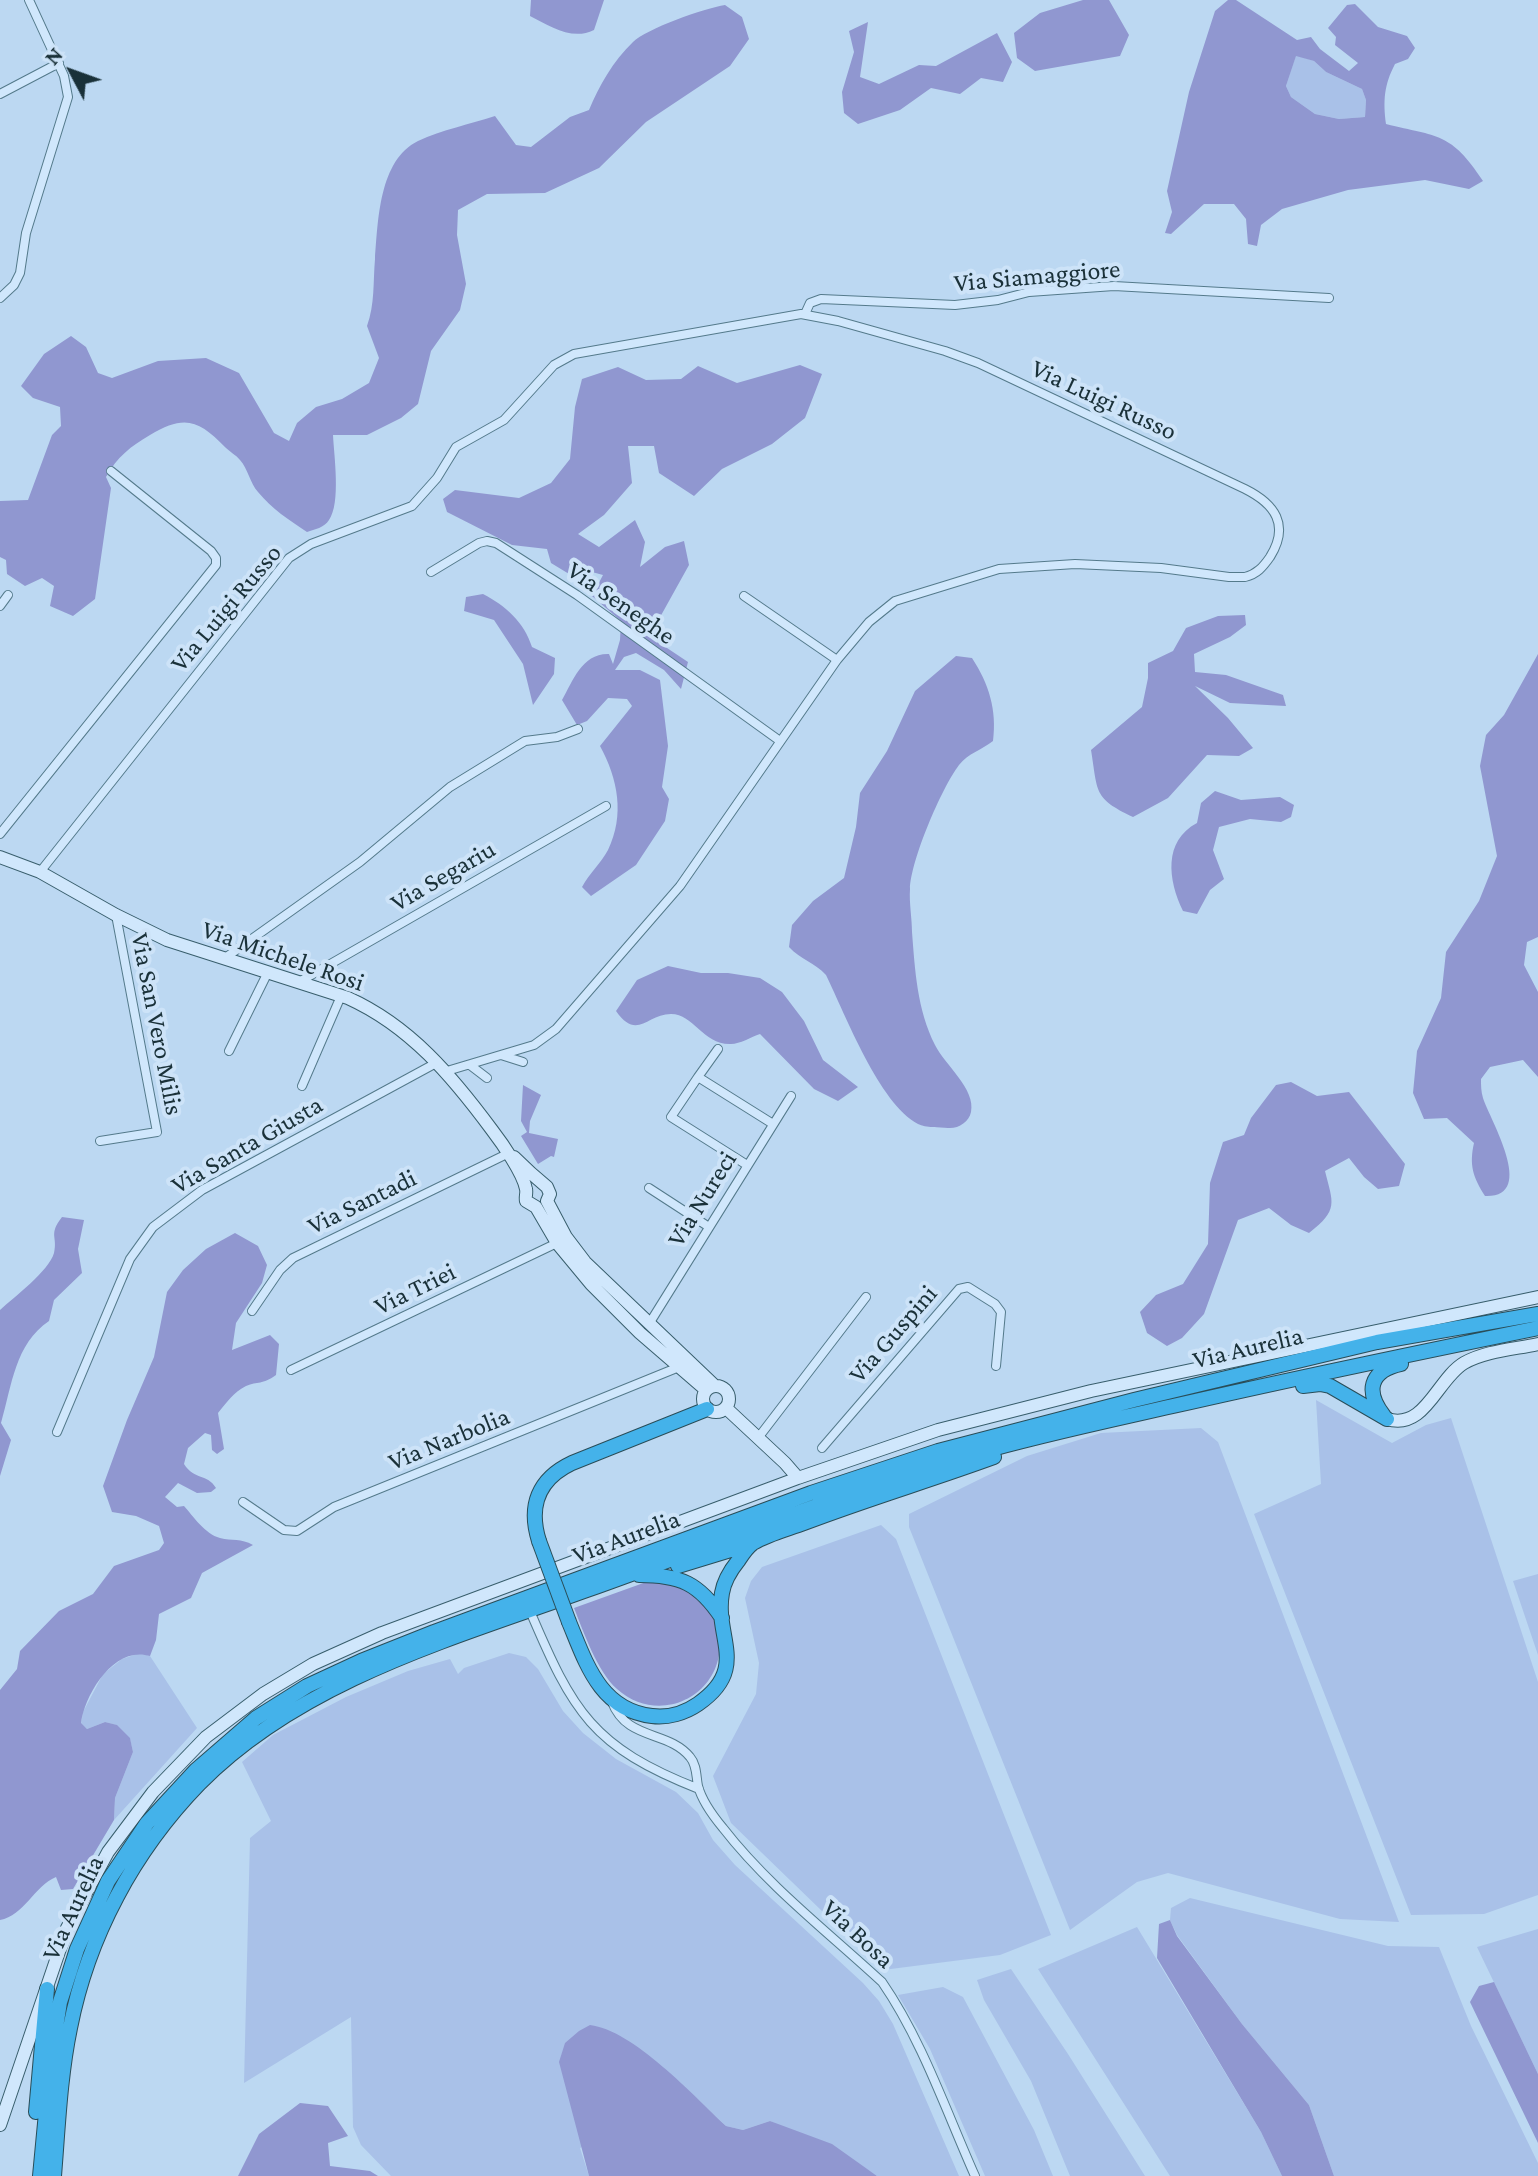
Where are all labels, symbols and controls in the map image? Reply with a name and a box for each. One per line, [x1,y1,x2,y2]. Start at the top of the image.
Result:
north arrow [32,32,112,112]
text: N [39,42,68,70]
street label: Via Siamaggiore [952,253,1122,299]
street label: Via Luigi Russo [1026,353,1182,447]
street label: Via Luigi Russo [164,538,288,678]
street label: Via Seneghe [561,554,681,652]
street label: Via Segariu [385,833,501,919]
street label: Via Michele Rosi [198,914,368,998]
street label: Via San Vero Milis [124,930,190,1118]
street label: Via Santa Giusta [166,1089,328,1201]
street label: Via Nureci [661,1145,743,1253]
street label: Via Santadi [302,1162,422,1242]
street label: Via Triei [369,1256,461,1322]
street label: Via Guspini [842,1279,944,1389]
street label: Via Aurelia [1190,1320,1306,1376]
street label: Via Narbolia [384,1401,514,1477]
street label: Via Aurelia [568,1503,684,1571]
street label: Via Aurelia [35,1851,111,1965]
street label: Via Bosa [815,1893,901,1975]

